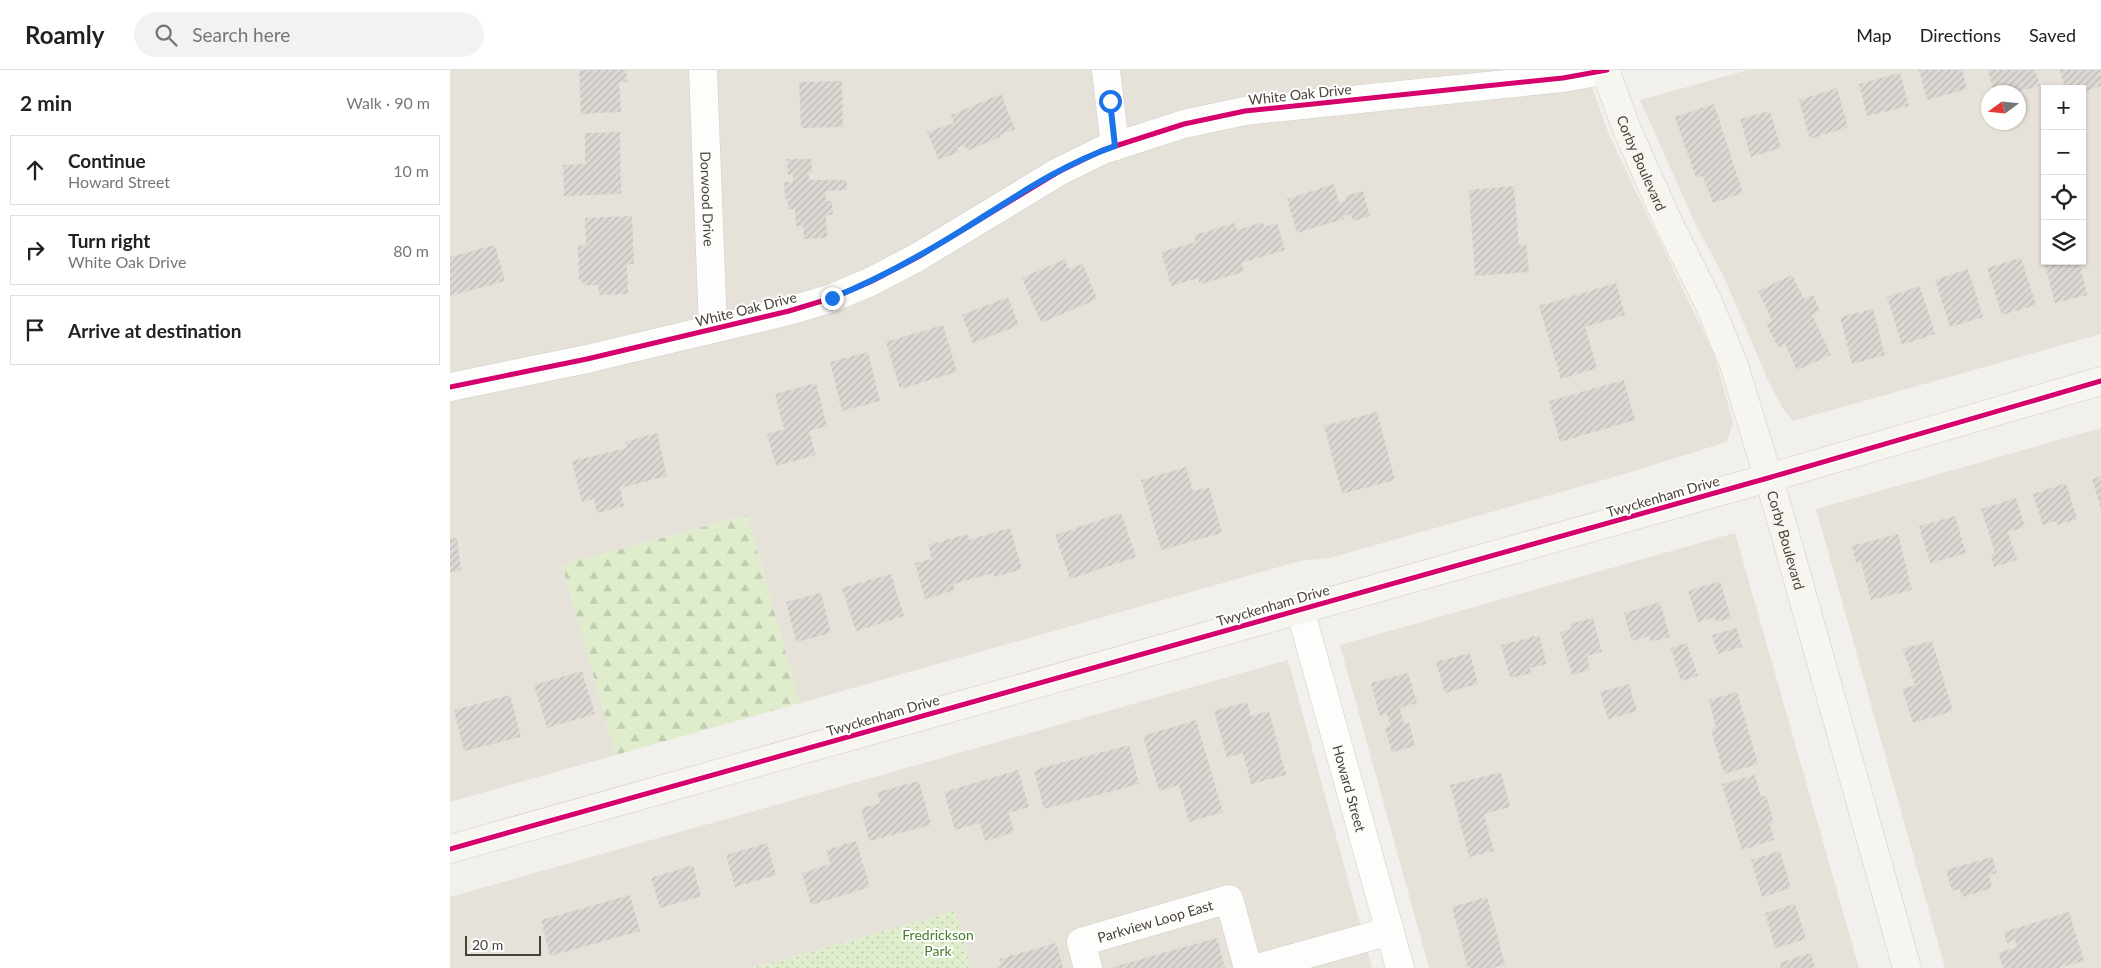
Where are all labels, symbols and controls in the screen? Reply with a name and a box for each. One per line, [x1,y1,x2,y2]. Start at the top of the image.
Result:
search box [134,12,484,57]
text: Roamly [25,20,104,49]
icon: search [152,21,180,49]
text: Search here [192,23,290,46]
text: Map [1856,24,1892,46]
text: Directions [1920,24,2001,46]
text: Saved [2029,24,2076,46]
street label: White Oak Drive [1248,80,1352,108]
north arrow [1981,85,2026,130]
map controls [2041,85,2086,265]
button: + [2041,85,2086,130]
text: 2 min [20,90,72,115]
route start [1099,90,1122,113]
text: Walk · 90 m [346,93,430,112]
street label: Corby Boulevard [1614,113,1670,213]
button: − [2041,130,2086,175]
text: Continue [68,149,146,172]
street label: Dorwood Drive [698,151,718,247]
icon: ahead [21,156,49,184]
text: 10 m [393,161,429,180]
text: Howard Street [68,172,170,191]
button: locate [2041,175,2086,220]
button: layers [2041,220,2086,265]
text: Turn right [68,229,150,252]
icon: right [21,236,49,264]
text: 80 m [393,241,429,260]
text: White Oak Drive [68,252,186,271]
route end [821,287,844,310]
street label: White Oak Drive [694,288,798,330]
icon: arrive [21,316,49,344]
text: Arrive at destination [68,319,241,342]
street label: Twyckenham Drive [1604,472,1722,520]
street label: Corby Boulevard [1764,488,1809,592]
street label: Twyckenham Drive [1214,581,1332,629]
street label: Twyckenham Drive [824,691,942,739]
street label: Howard Street [1330,743,1370,834]
street label: Parkview Loop East [1095,896,1215,945]
park label: Fredrickson Park [902,926,974,959]
scale bar [465,933,541,956]
text: 20 m [472,936,503,953]

